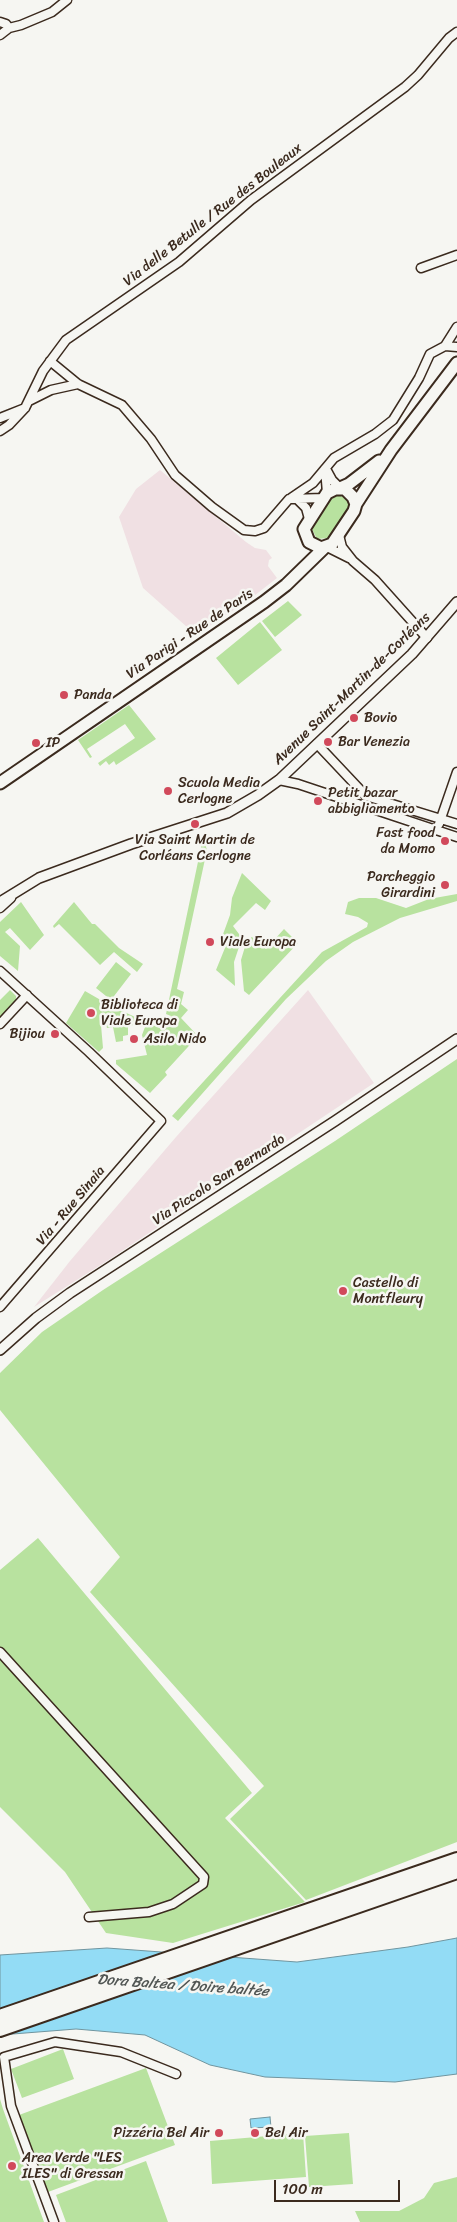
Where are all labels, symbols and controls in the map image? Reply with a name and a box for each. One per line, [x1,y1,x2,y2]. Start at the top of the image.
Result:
street label: Via delle Betulle / Rue des Bouleaux [120,140,306,290]
street label: Via Parigi - Rue de Paris [123,585,257,683]
street label: Avenue Saint-Martin-de-Corléans [270,609,434,769]
place label: Panda [74,687,111,703]
marker: Panda [58,689,70,701]
place label: Bovio [364,710,397,726]
marker: Bovio [348,712,360,724]
place label: Bar Venezia [338,734,410,750]
place label: IP [46,735,60,751]
marker: Bar Venezia [322,736,334,748]
marker: IP [30,737,42,749]
place label: Scuola Media Cerlogne [178,775,260,808]
marker: Scuola Media Cerlogne [162,785,174,797]
place label: Petit bazar abbigliamento [328,785,415,818]
marker: Petit bazar abbigliamento [312,795,324,807]
marker: Via Saint Martin de Corléans Cerlogne [189,818,201,830]
place label: Fast food da Momo [376,825,435,858]
place label: Via Saint Martin de Corléans Cerlogne [135,832,255,864]
marker: Fast food da Momo [439,835,451,847]
place label: Parcheggio Girardini [367,869,435,902]
marker: Parcheggio Girardini [439,879,451,891]
place label: Viale Europa [220,934,296,950]
marker: Viale Europa [204,936,216,948]
place label: Biblioteca di Viale Europa [101,997,178,1030]
marker: Biblioteca di Viale Europa [85,1007,97,1019]
place label: Bijiou [9,1026,45,1042]
marker: Bijiou [49,1028,61,1040]
place label: Asilo Nido [144,1031,206,1047]
marker: Asilo Nido [128,1033,140,1045]
street label: Via Piccolo San Bernardo [150,1131,288,1229]
street label: Via - Rue Sinaia [33,1163,109,1249]
place label: Castello di Montfleury [353,1275,423,1308]
marker: Castello di Montfleury [337,1285,349,1297]
water label: Dora Baltea / Doire baltée [97,1971,269,2001]
place label: Pizzéria Bel Air [113,2125,209,2141]
place label: Bel Air [265,2125,307,2141]
marker: Pizzéria Bel Air [213,2127,225,2139]
marker: Bel Air [249,2127,261,2139]
place label: Area Verde "LES ILES" di Gressan [22,2150,123,2182]
marker: Area Verde "LES ILES" di Gressan [6,2160,18,2172]
scale bar [277,2170,403,2202]
text: 100 m [282,2176,323,2202]

